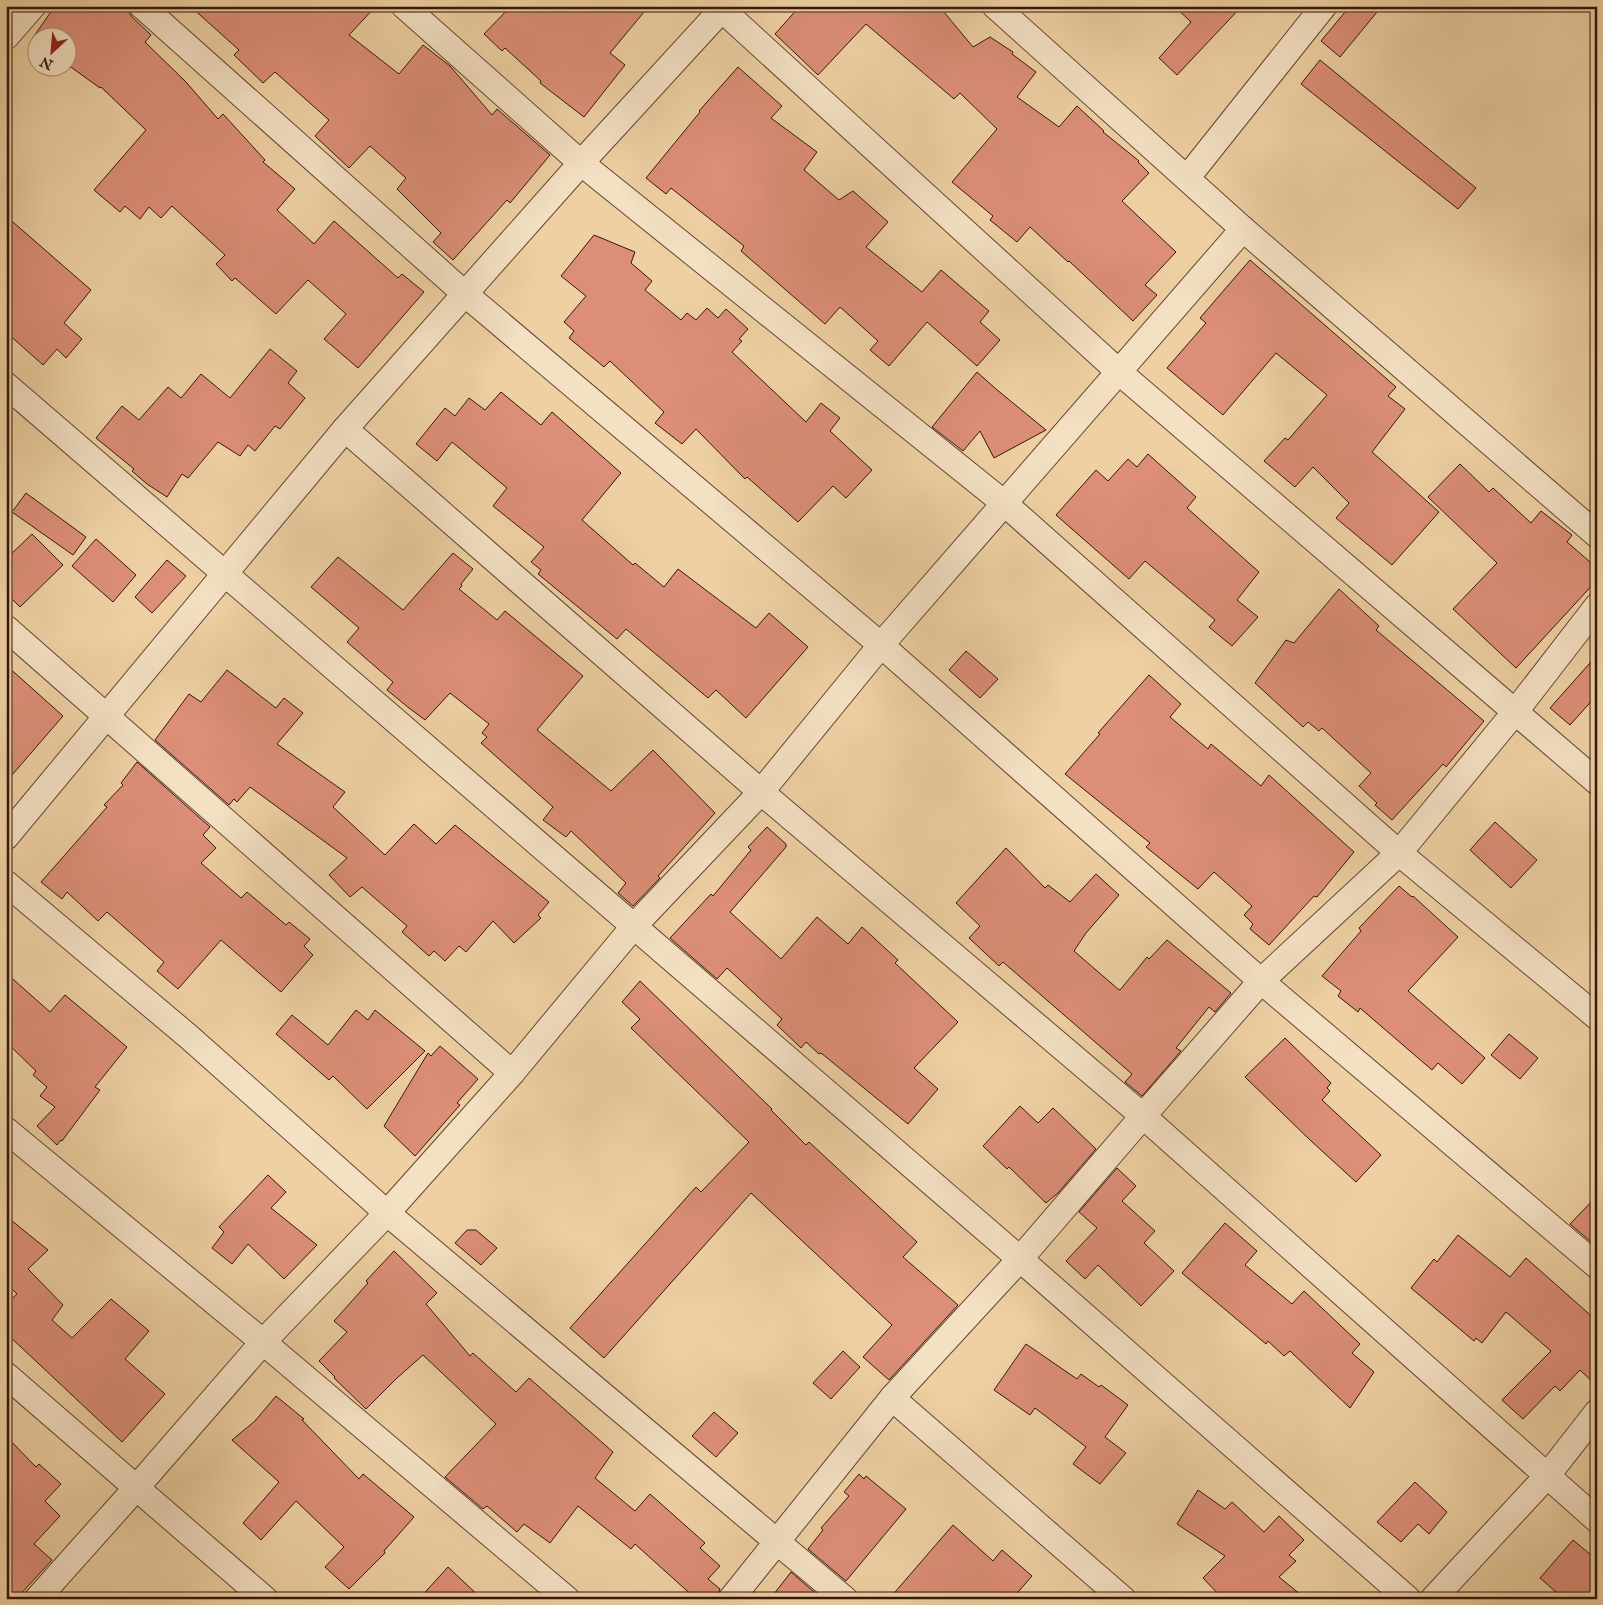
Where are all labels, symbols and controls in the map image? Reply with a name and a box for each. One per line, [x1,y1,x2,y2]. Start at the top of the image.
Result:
north arrow [28,28,78,78]
text: N [37,52,57,74]

